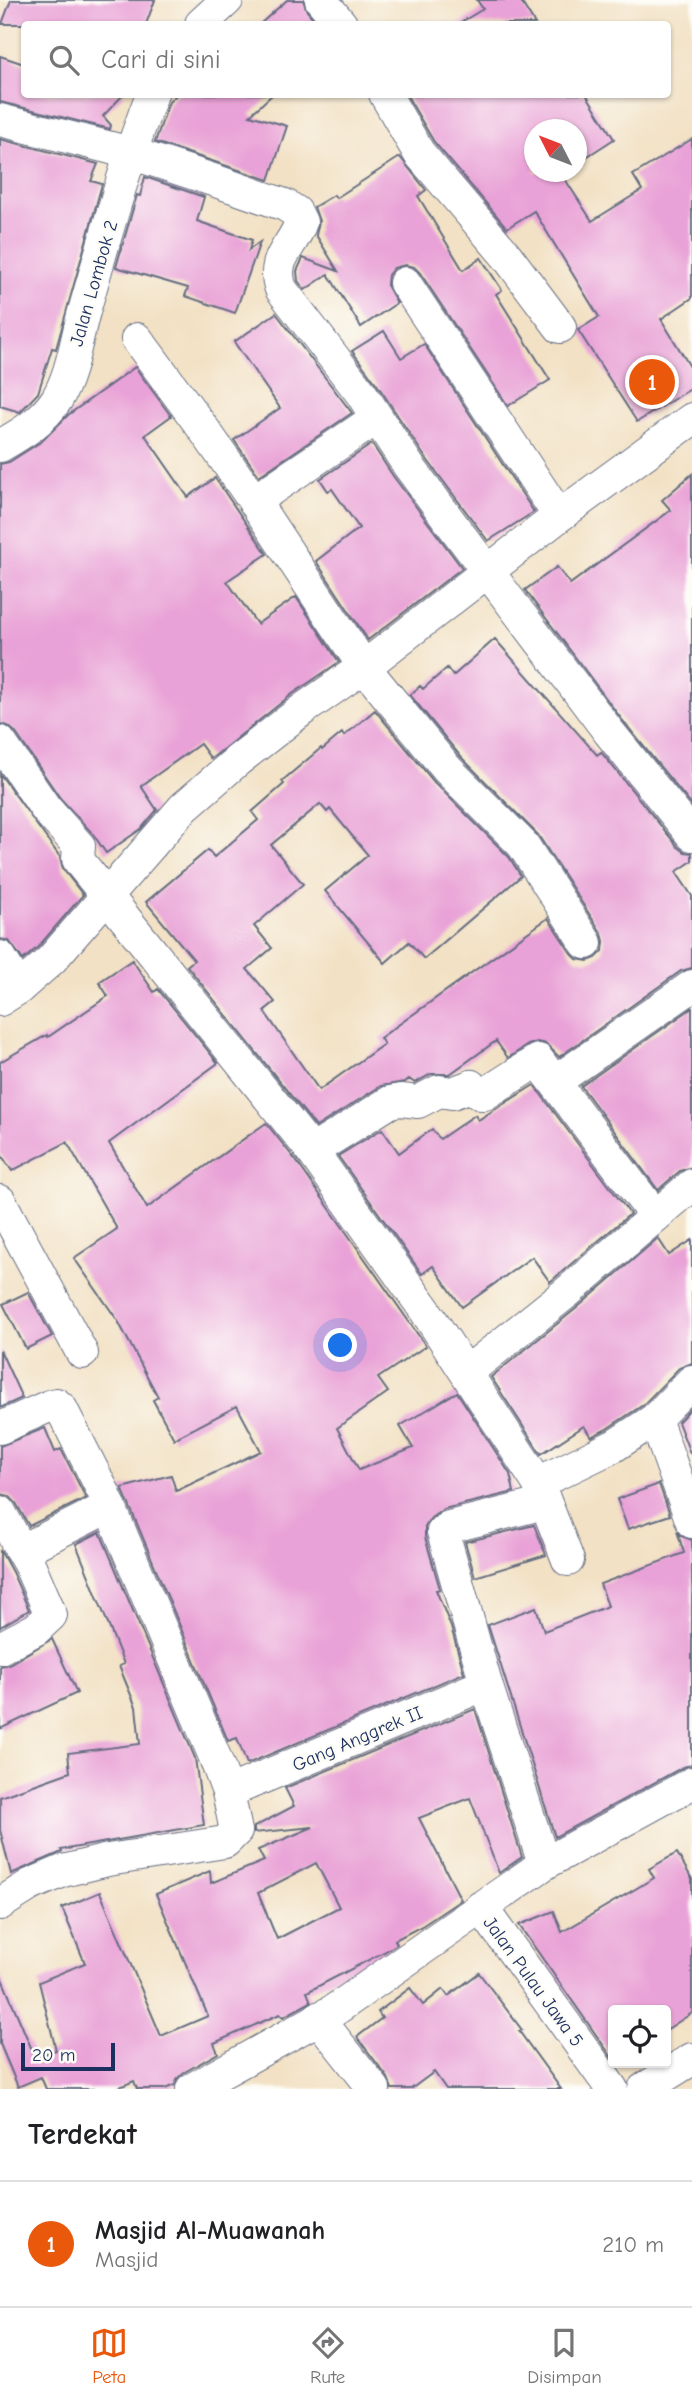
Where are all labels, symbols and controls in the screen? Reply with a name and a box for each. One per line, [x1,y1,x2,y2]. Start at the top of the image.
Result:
search box [21,21,671,98]
icon: search [45,41,83,79]
text: Cari di sini [101,45,221,75]
north arrow [524,119,587,182]
street label: Jalan Lombok 2 [65,218,122,349]
pin: 1 [629,356,675,408]
your location [323,1328,357,1362]
street label: Gang Anggrek II [289,1702,426,1776]
street label: Jalan Pulau Jawa 5 [479,1912,588,2051]
map controls [608,2005,671,2068]
button: locate [608,2005,671,2068]
scale bar [21,2040,116,2072]
text: 20 m [32,2044,76,2066]
text: Terdekat [28,2117,137,2152]
text: Masjid Al-Muawanah [95,2216,325,2246]
text: 1 [46,2231,56,2258]
text: 210 m [602,2231,664,2258]
text: Masjid [95,2246,159,2273]
tab: Peta [90,2324,128,2388]
tab: Rute [309,2324,347,2388]
tab: Disimpan [527,2324,602,2388]

